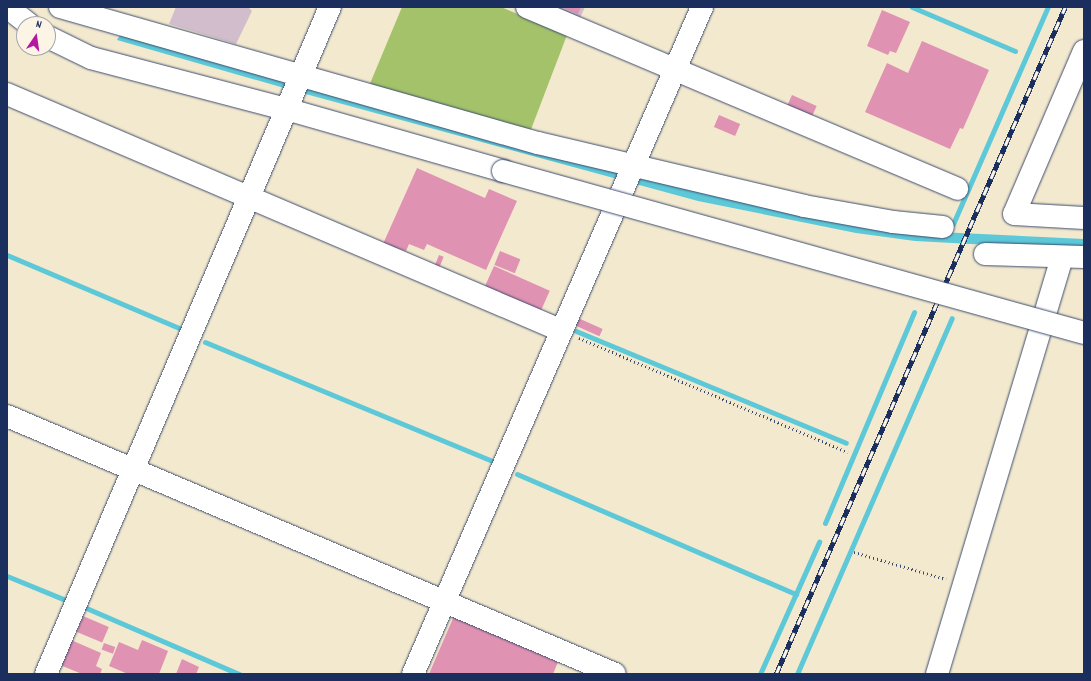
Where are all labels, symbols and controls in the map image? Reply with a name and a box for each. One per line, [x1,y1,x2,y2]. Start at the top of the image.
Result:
north arrow [16,16,56,56]
text: N [34,17,43,34]

